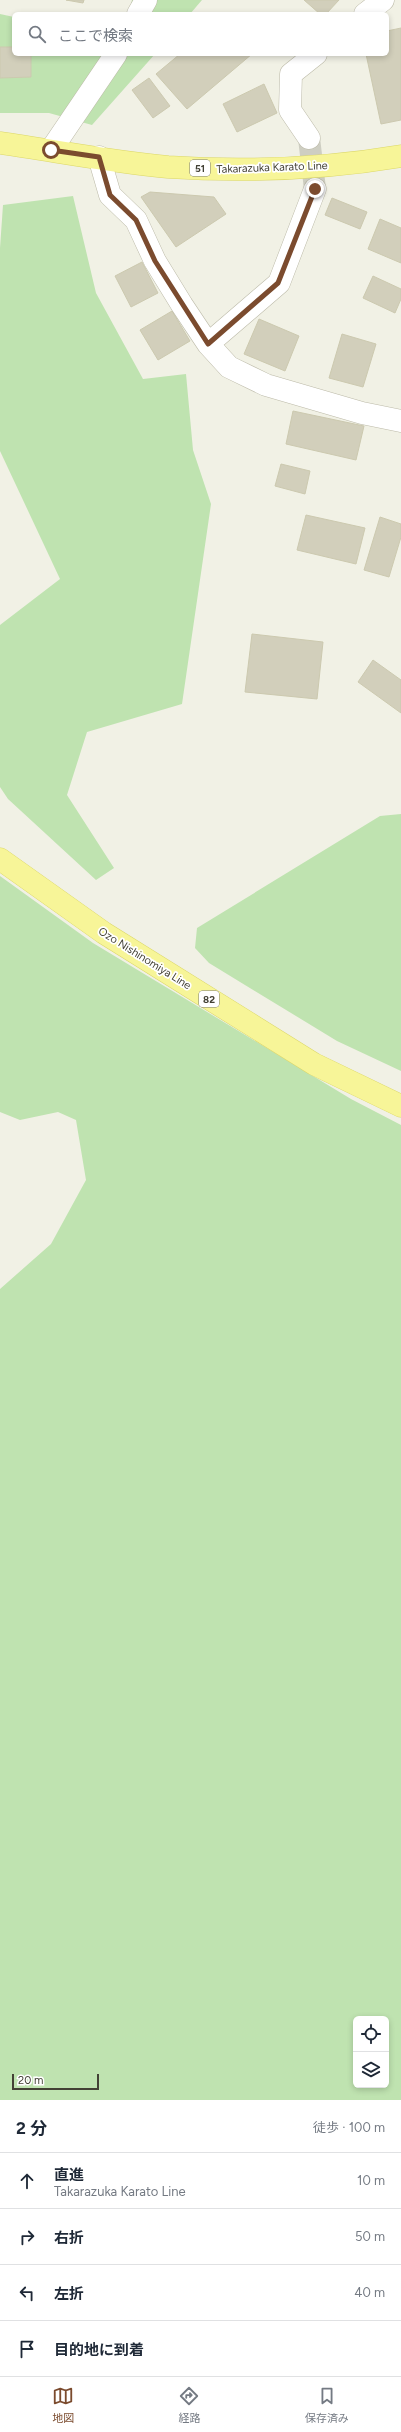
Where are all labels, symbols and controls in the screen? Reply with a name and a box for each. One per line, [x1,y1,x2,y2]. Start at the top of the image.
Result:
search box [12,12,389,56]
icon: search [26,23,48,45]
text: ここで検索 [58,27,133,45]
route start [42,141,60,159]
street label: Takarazuka Karato Line [216,159,328,176]
road number: 51 [190,160,210,176]
route end [306,180,324,198]
street label: Ozo Nishinomiya Line [96,925,193,992]
road number: 82 [199,991,219,1007]
map controls [353,2016,389,2088]
button: locate [353,2016,389,2052]
button: layers [353,2052,389,2088]
scale bar [12,2072,99,2091]
text: 20 m [18,2074,43,2087]
text: 2 分 [16,2118,47,2138]
text: 徒歩 · 100 m [313,2120,385,2135]
text: 直進 [54,2166,84,2184]
icon: ahead [16,2170,38,2192]
text: 10 m [357,2173,385,2188]
text: Takarazuka Karato Line [54,2184,186,2199]
icon: right [16,2226,38,2248]
text: 右折 [54,2229,84,2247]
text: 50 m [355,2229,385,2244]
icon: left [16,2282,38,2304]
text: 左折 [54,2285,84,2303]
text: 40 m [354,2285,385,2300]
icon: arrive [16,2338,38,2360]
text: 目的地に到着 [54,2341,144,2359]
tab: 地図 [52,2385,74,2425]
tab: 経路 [178,2385,200,2425]
tab: 保存済み [305,2385,349,2425]

